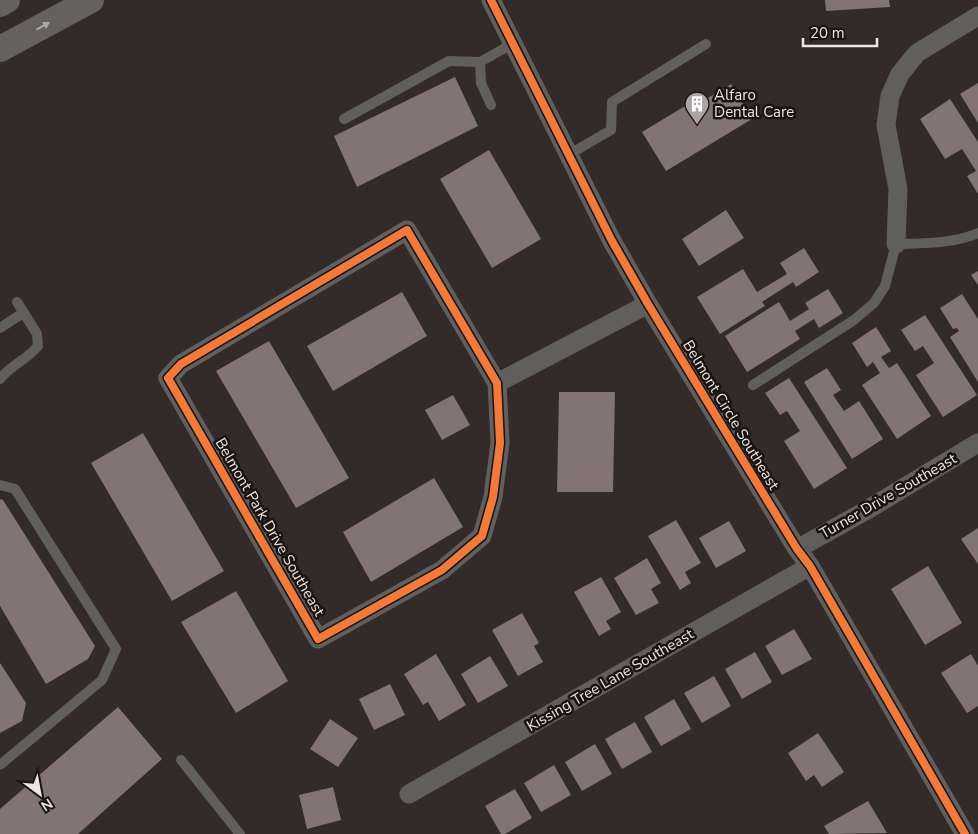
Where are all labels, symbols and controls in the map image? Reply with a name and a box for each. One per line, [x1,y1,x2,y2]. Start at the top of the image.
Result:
scale bar [803,15,877,47]
one-way arrow [36,22,50,30]
text: 20 m [810,23,845,43]
place label: Alfaro Dental Care [714,85,794,122]
building icon: Alfaro Dental Care [684,91,710,125]
street label: Belmont Circle Southeast [678,336,784,494]
street label: Belmont Park Drive Southeast [211,434,330,620]
street label: Turner Drive Southeast [816,448,961,543]
street label: Kissing Tree Lane Southeast [523,624,698,736]
north arrow [15,769,65,819]
text: N [37,794,56,815]

